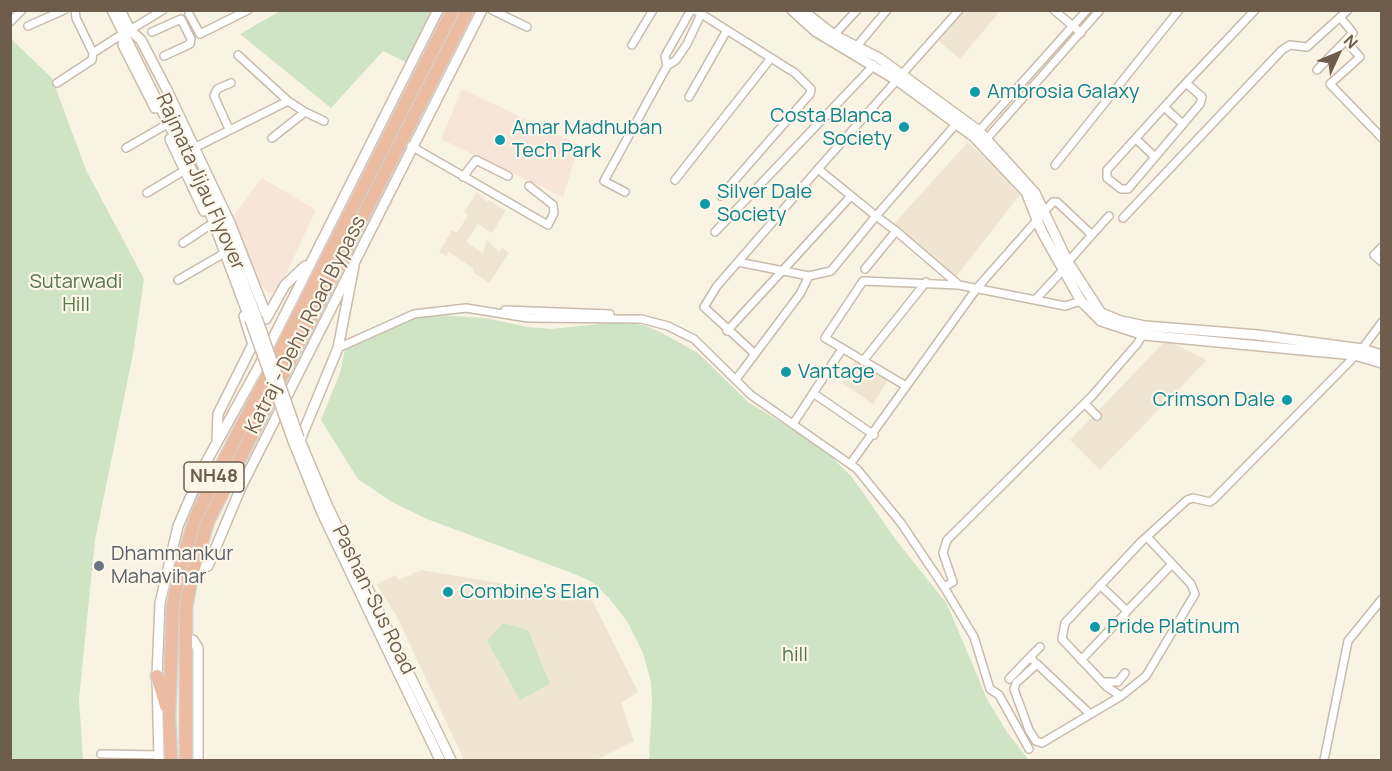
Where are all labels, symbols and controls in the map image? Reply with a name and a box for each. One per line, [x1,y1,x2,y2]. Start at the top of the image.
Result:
north arrow [1308,24,1368,84]
text: N [1339,30,1363,53]
place label: Ambrosia Galaxy [987,80,1140,104]
marker: Ambrosia Galaxy [968,85,982,99]
street label: Rajmata Jijau Flyover [150,90,250,274]
place label: Costa Blanca Society [770,104,892,151]
place label: Amar Madhuban Tech Park [512,116,662,163]
marker: Costa Blanca Society [897,120,911,134]
marker: Amar Madhuban Tech Park [493,133,507,147]
place label: Silver Dale Society [717,180,812,227]
marker: Silver Dale Society [698,197,712,211]
street label: Katraj - Dehu Road Bypass [241,212,371,438]
park label: Sutarwadi Hill [30,270,122,317]
place label: Vantage [798,360,875,384]
marker: Vantage [779,365,793,379]
place label: Crimson Dale [1153,388,1275,412]
marker: Crimson Dale [1280,393,1294,407]
road number: NH48 [184,462,244,492]
street label: Pashan-Sus Road [327,522,419,678]
place label: Dhammankur Mahavihar [111,542,233,589]
marker: Dhammankur Mahavihar [92,559,106,573]
place label: Combine's Elan [460,580,599,604]
marker: Combine's Elan [441,585,455,599]
place label: Pride Platinum [1107,615,1240,639]
marker: Pride Platinum [1088,620,1102,634]
park label: hill [782,643,808,667]

